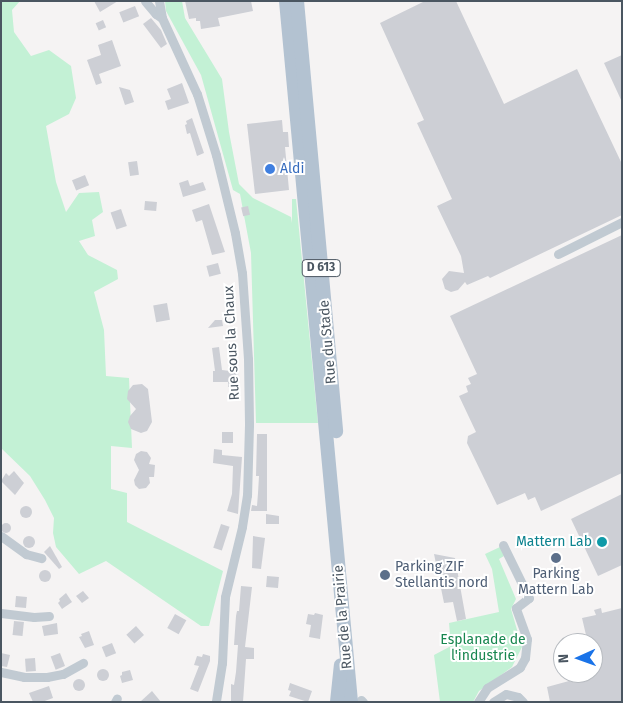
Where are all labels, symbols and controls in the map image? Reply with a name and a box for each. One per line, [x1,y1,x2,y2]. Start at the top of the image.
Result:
place label: Aldi [280,161,304,177]
marker: Aldi [264,163,276,175]
road number: D 613 [301,258,341,278]
street label: Rue sous la Chaux [221,285,243,401]
street label: Rue du Stade [316,299,340,385]
place label: Mattern Lab [516,534,592,550]
marker: Mattern Lab [596,536,608,548]
marker: Parking Mattern Lab [550,552,562,564]
place label: Parking ZIF Stellantis nord [395,559,488,592]
street label: Rue de la Prairie [330,564,356,670]
place label: Parking Mattern Lab [518,566,594,598]
marker: Parking ZIF Stellantis nord [379,569,391,581]
park label: Esplanade de l'industrie [440,632,526,664]
north arrow [553,633,603,683]
text: N [555,654,572,663]

